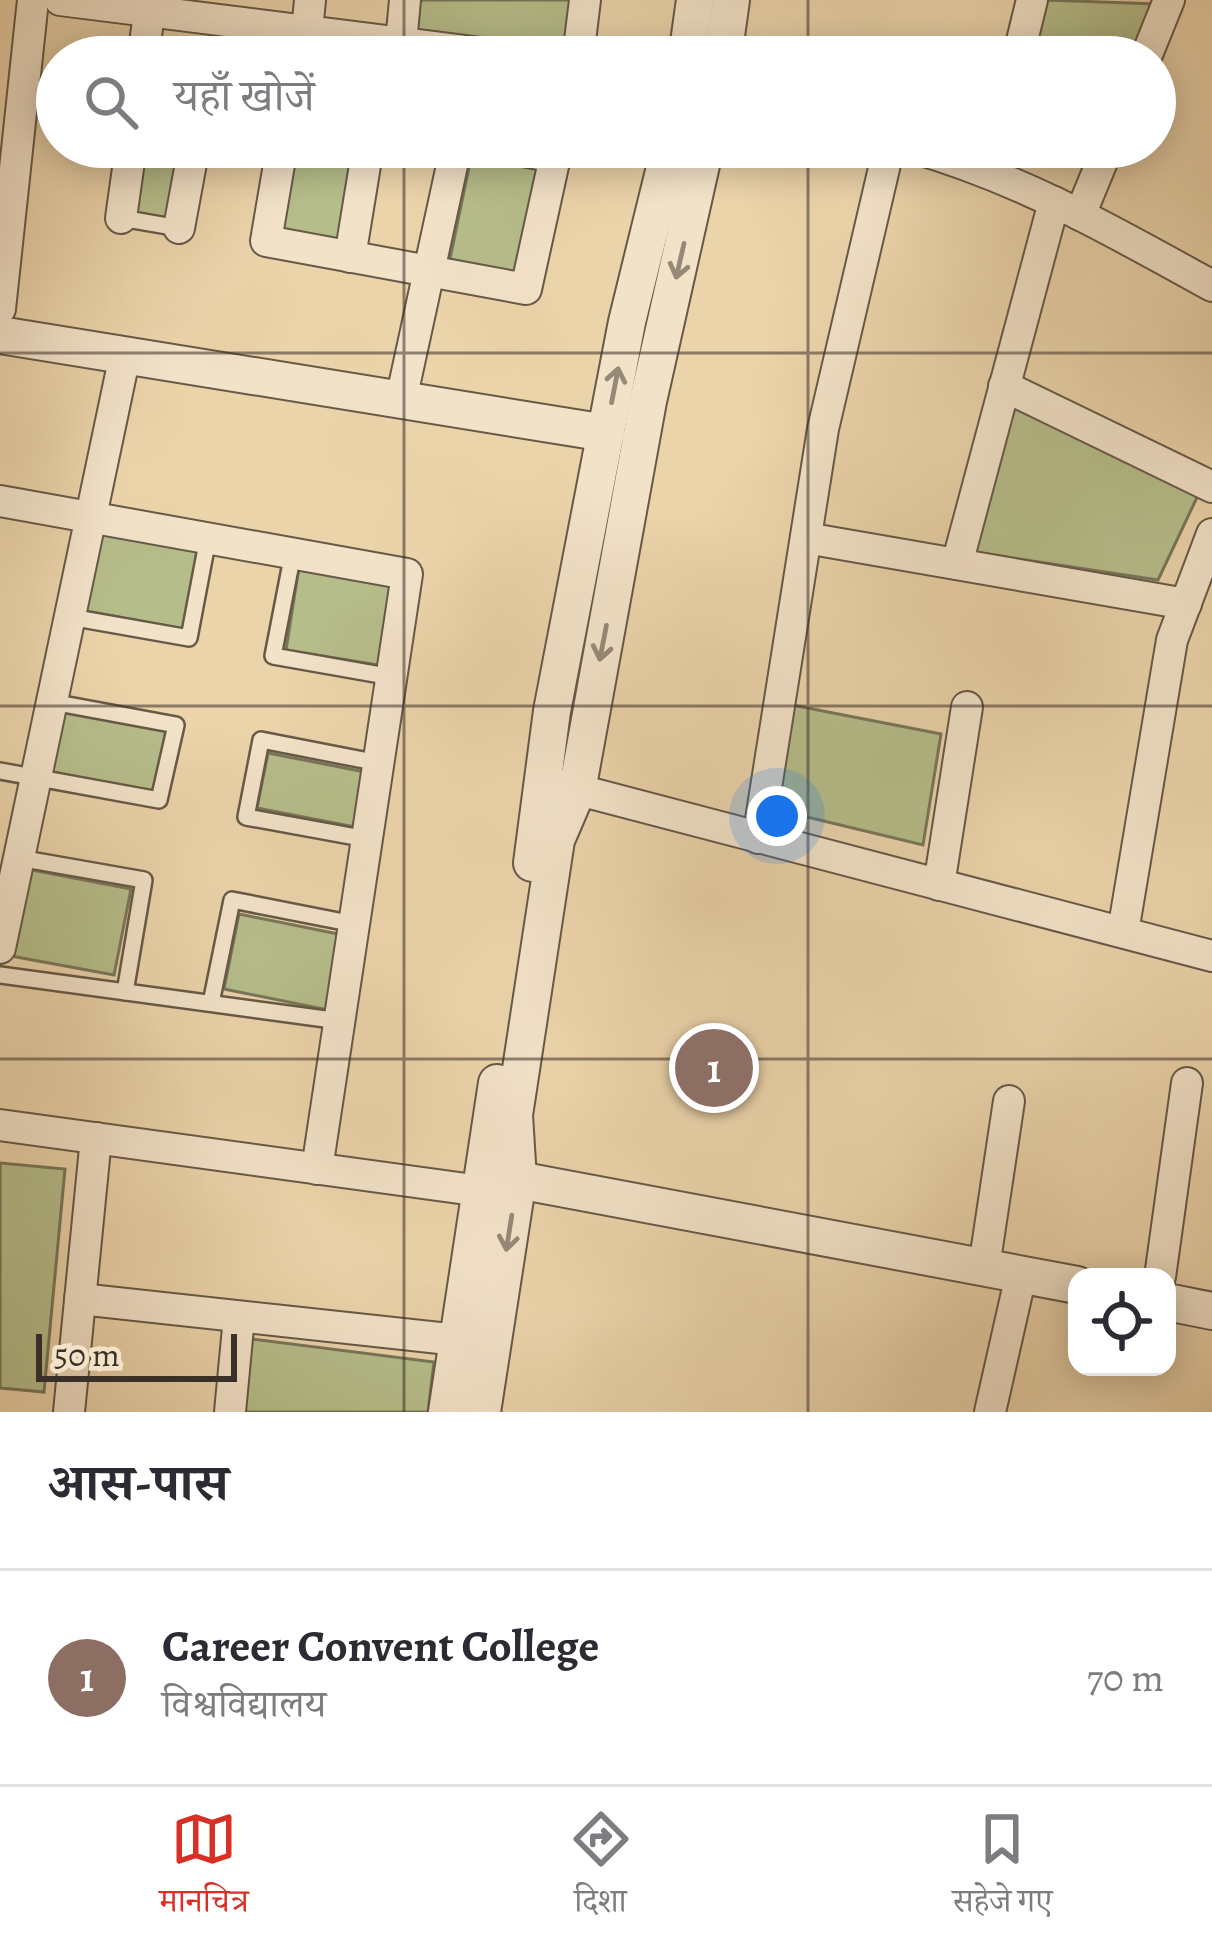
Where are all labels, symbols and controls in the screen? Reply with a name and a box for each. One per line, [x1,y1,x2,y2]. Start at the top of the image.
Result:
search box [36,36,1176,168]
text: यहाँ खोजें [174,65,315,127]
icon: search [78,69,144,135]
one-way arrow [668,242,690,280]
one-way arrow [605,366,627,405]
one-way arrow [590,623,613,662]
your location [747,786,807,846]
pin: 1 [675,1023,753,1113]
one-way arrow [497,1212,520,1251]
map controls [1068,1268,1176,1376]
button: locate [1068,1268,1176,1376]
scale bar [36,1328,237,1381]
text: 50 m [54,1332,120,1377]
text: आस-पास [48,1448,228,1518]
text: Career Convent College [162,1615,599,1677]
text: 1 [80,1651,94,1704]
text: 70 m [1087,1651,1164,1704]
text: विश्वविद्यालय [162,1677,326,1730]
tab: मानचित्र [159,1806,249,1933]
tab: दिशा [568,1806,634,1933]
tab: सहेजे गए [952,1806,1053,1933]

